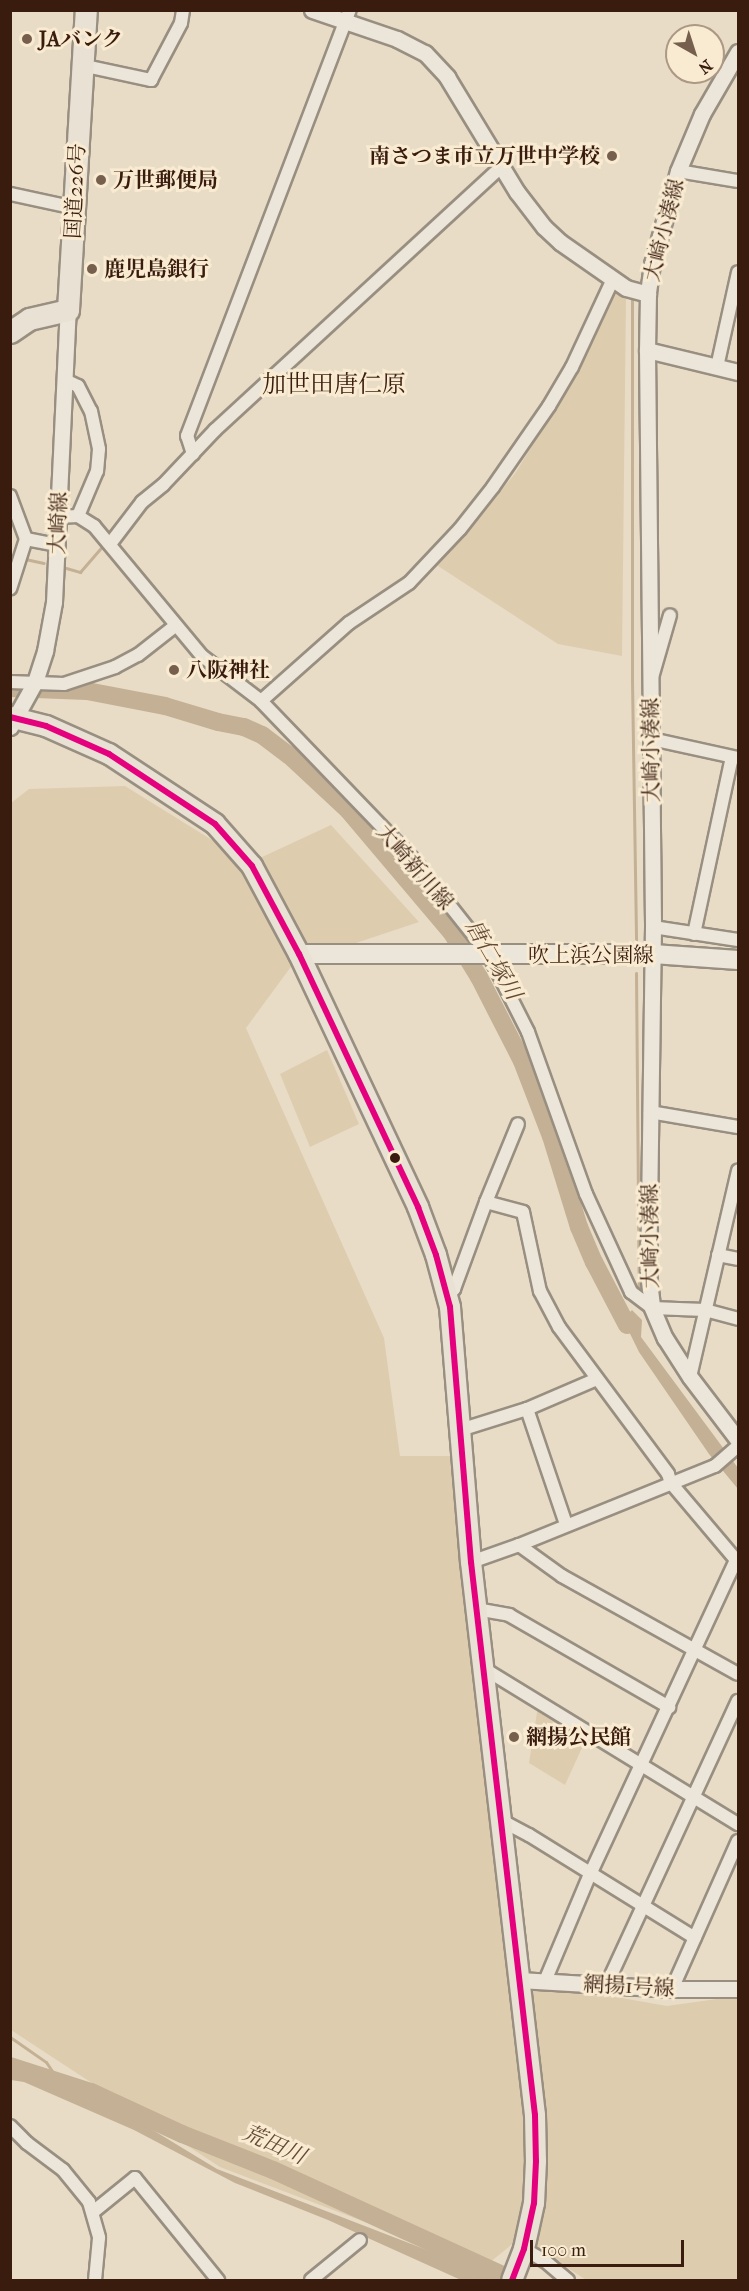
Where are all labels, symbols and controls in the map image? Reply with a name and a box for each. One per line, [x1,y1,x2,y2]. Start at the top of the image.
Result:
north arrow [665,24,725,84]
place label: JAバンク [39,26,123,52]
marker: JAバンク [20,32,34,46]
text: N [695,56,716,78]
street label: 国道226号 [60,142,90,240]
place label: 南さつま市立万世中学校 [369,143,600,169]
marker: 南さつま市立万世中学校 [605,149,619,163]
place label: 万世郵便局 [113,167,218,193]
marker: 万世郵便局 [94,173,108,187]
street label: 大崎小湊線 [639,176,689,284]
place label: 鹿児島銀行 [104,256,209,282]
marker: 鹿児島銀行 [85,262,99,276]
district label: 加世田唐仁原 [262,371,406,399]
street label: 大崎線 [44,491,72,555]
place label: 八阪神社 [186,657,270,683]
marker: 八阪神社 [167,663,181,677]
street label: 大崎小湊線 [637,697,665,803]
street label: 大崎新川線 [371,819,459,915]
water label: 唐仁塚川 [460,915,526,1005]
street label: 吹上浜公園線 [528,942,654,968]
unlabelled marker [389,1152,401,1164]
street label: 大崎小湊線 [636,1183,664,1289]
place label: 網揚公民館 [526,1724,631,1750]
marker: 網揚公民館 [507,1730,521,1744]
street label: 網揚1号線 [583,1971,675,2001]
water label: 荒田川 [238,2120,310,2170]
scale bar [533,2228,688,2266]
text: 100 m [541,2240,586,2261]

